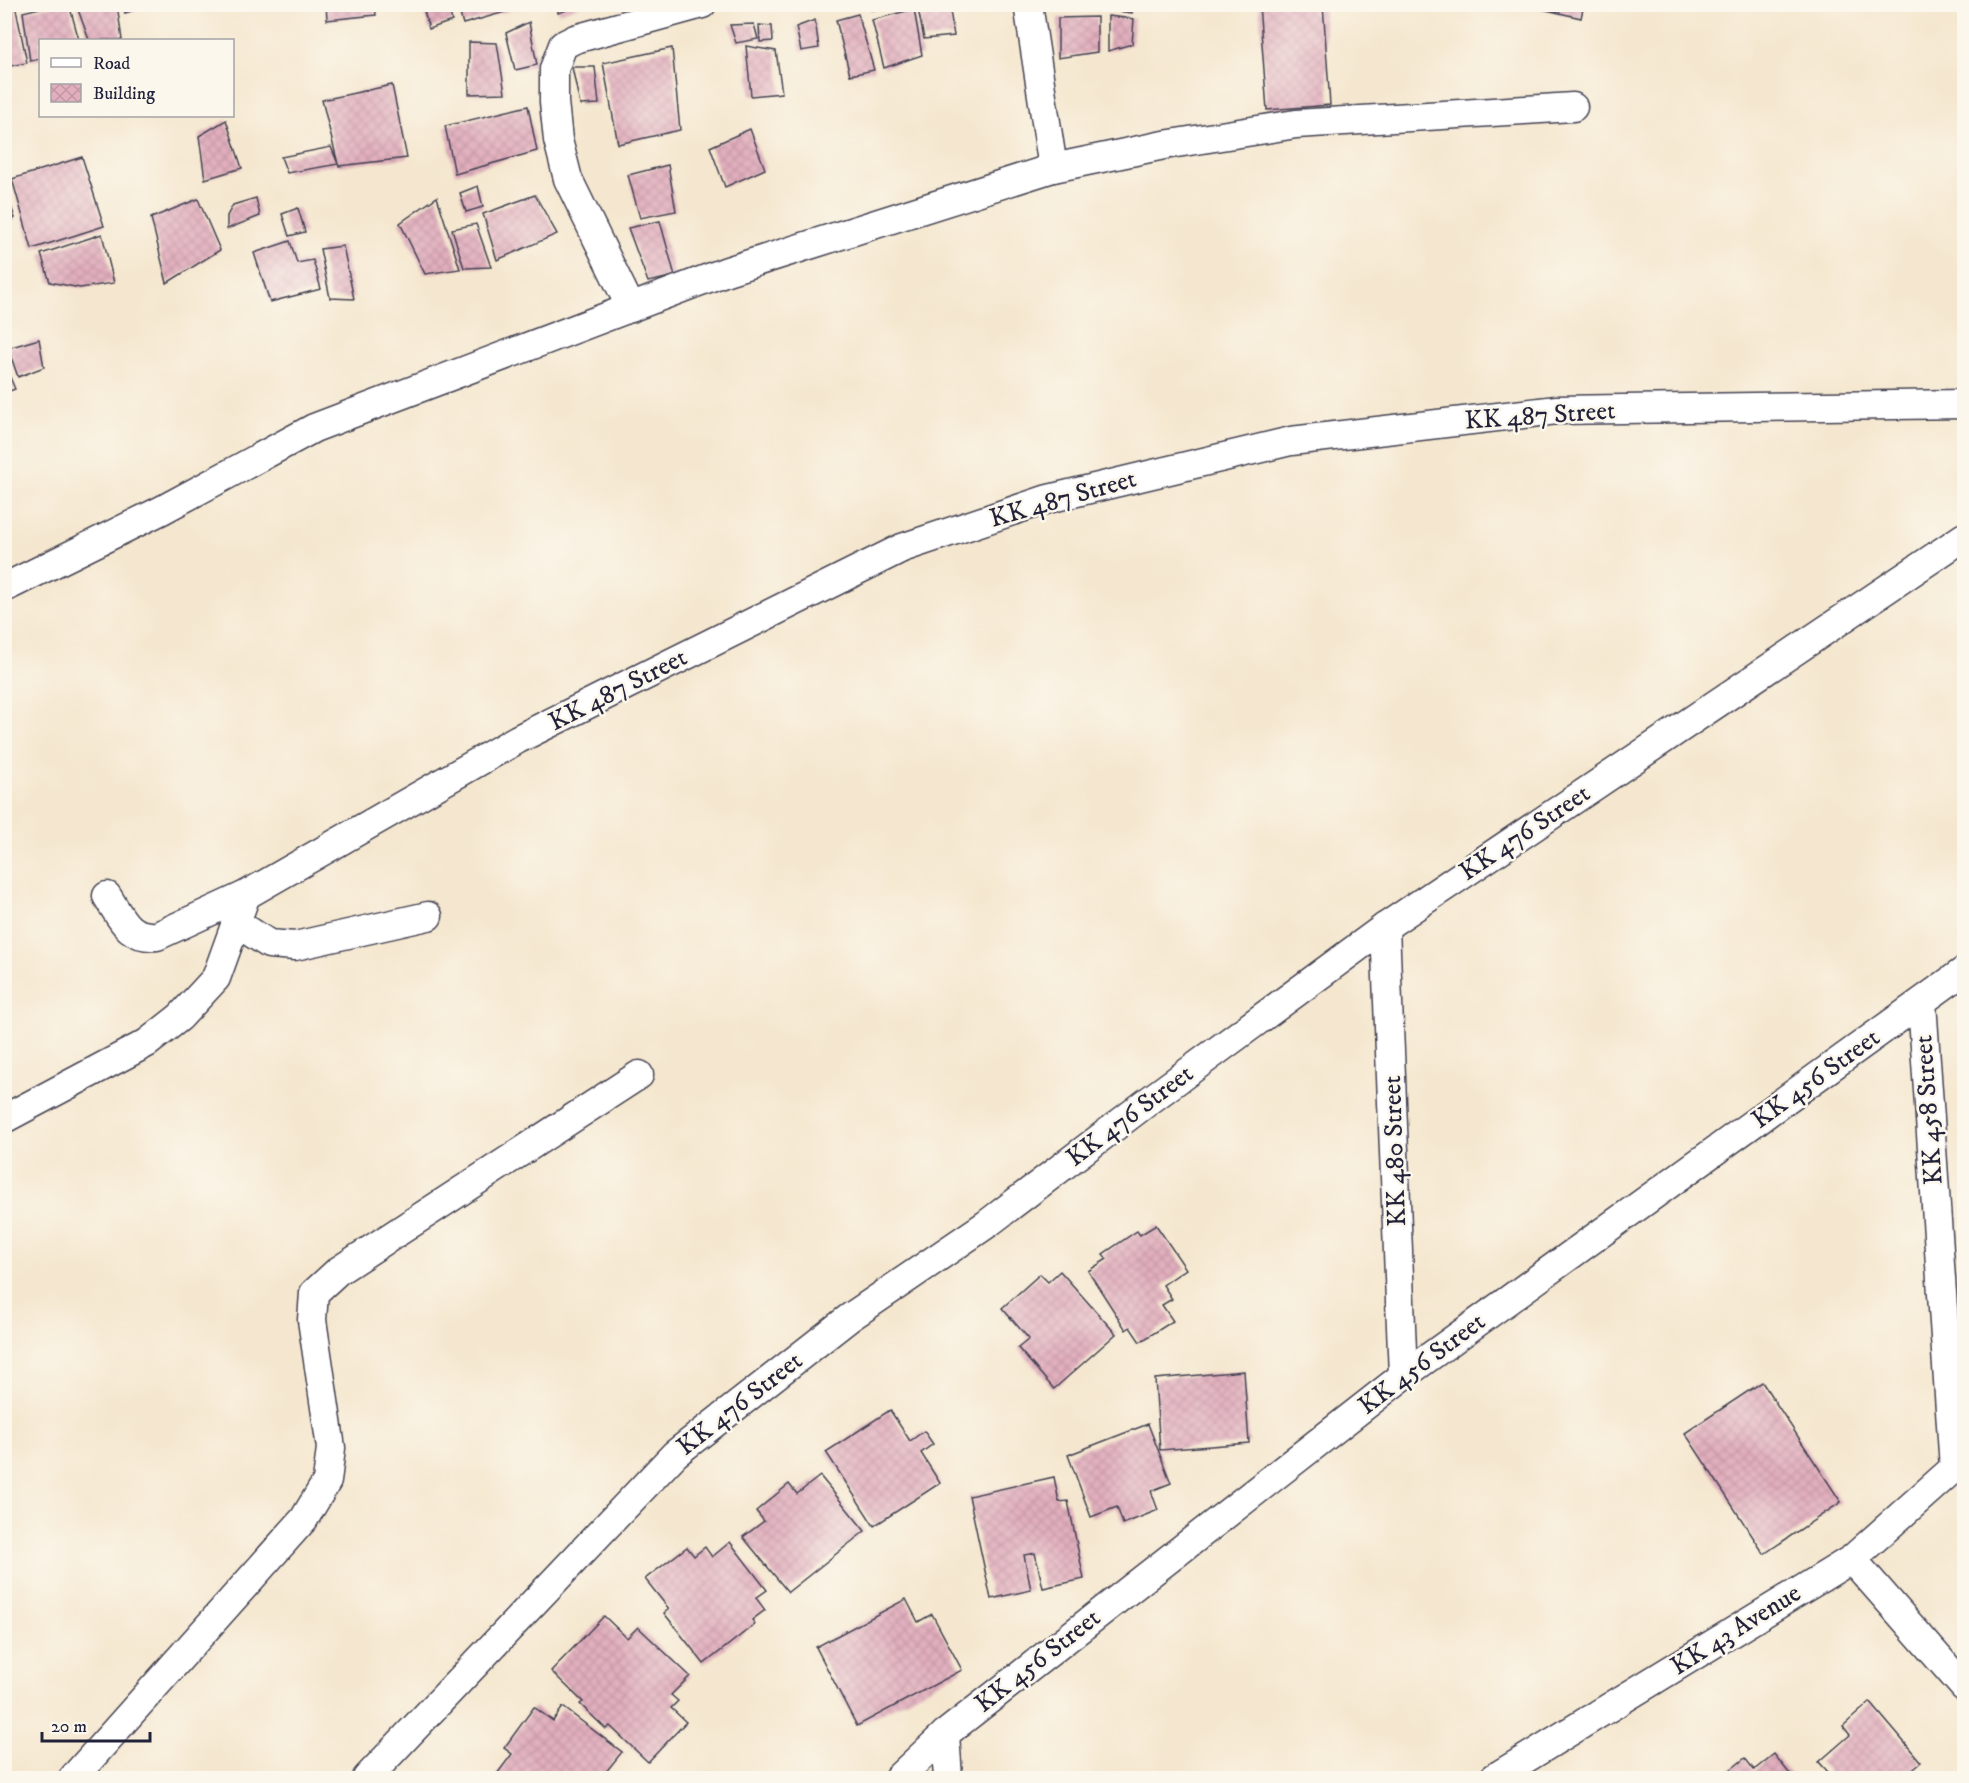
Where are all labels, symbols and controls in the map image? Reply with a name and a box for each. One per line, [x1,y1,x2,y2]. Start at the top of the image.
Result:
legend [39,39,234,117]
text: Road [93,53,130,75]
text: Building [93,83,155,105]
street label: KK 487 Street [1464,394,1616,438]
street label: KK 487 Street [986,462,1140,536]
street label: KK 487 Street [543,641,693,739]
street label: KK 476 Street [1453,777,1597,889]
street label: KK 456 Street [1745,1021,1887,1137]
street label: KK 458 Street [1907,1034,1951,1186]
street label: KK 476 Street [1060,1058,1200,1174]
street label: KK 480 Street [1376,1075,1414,1227]
street label: KK 456 Street [1352,1306,1492,1422]
street label: KK 476 Street [671,1345,809,1463]
street label: KK 43 Avenue [1665,1577,1807,1683]
street label: KK 456 Street [969,1602,1107,1720]
scale bar [42,1705,150,1743]
text: 20 m [51,1716,87,1738]

